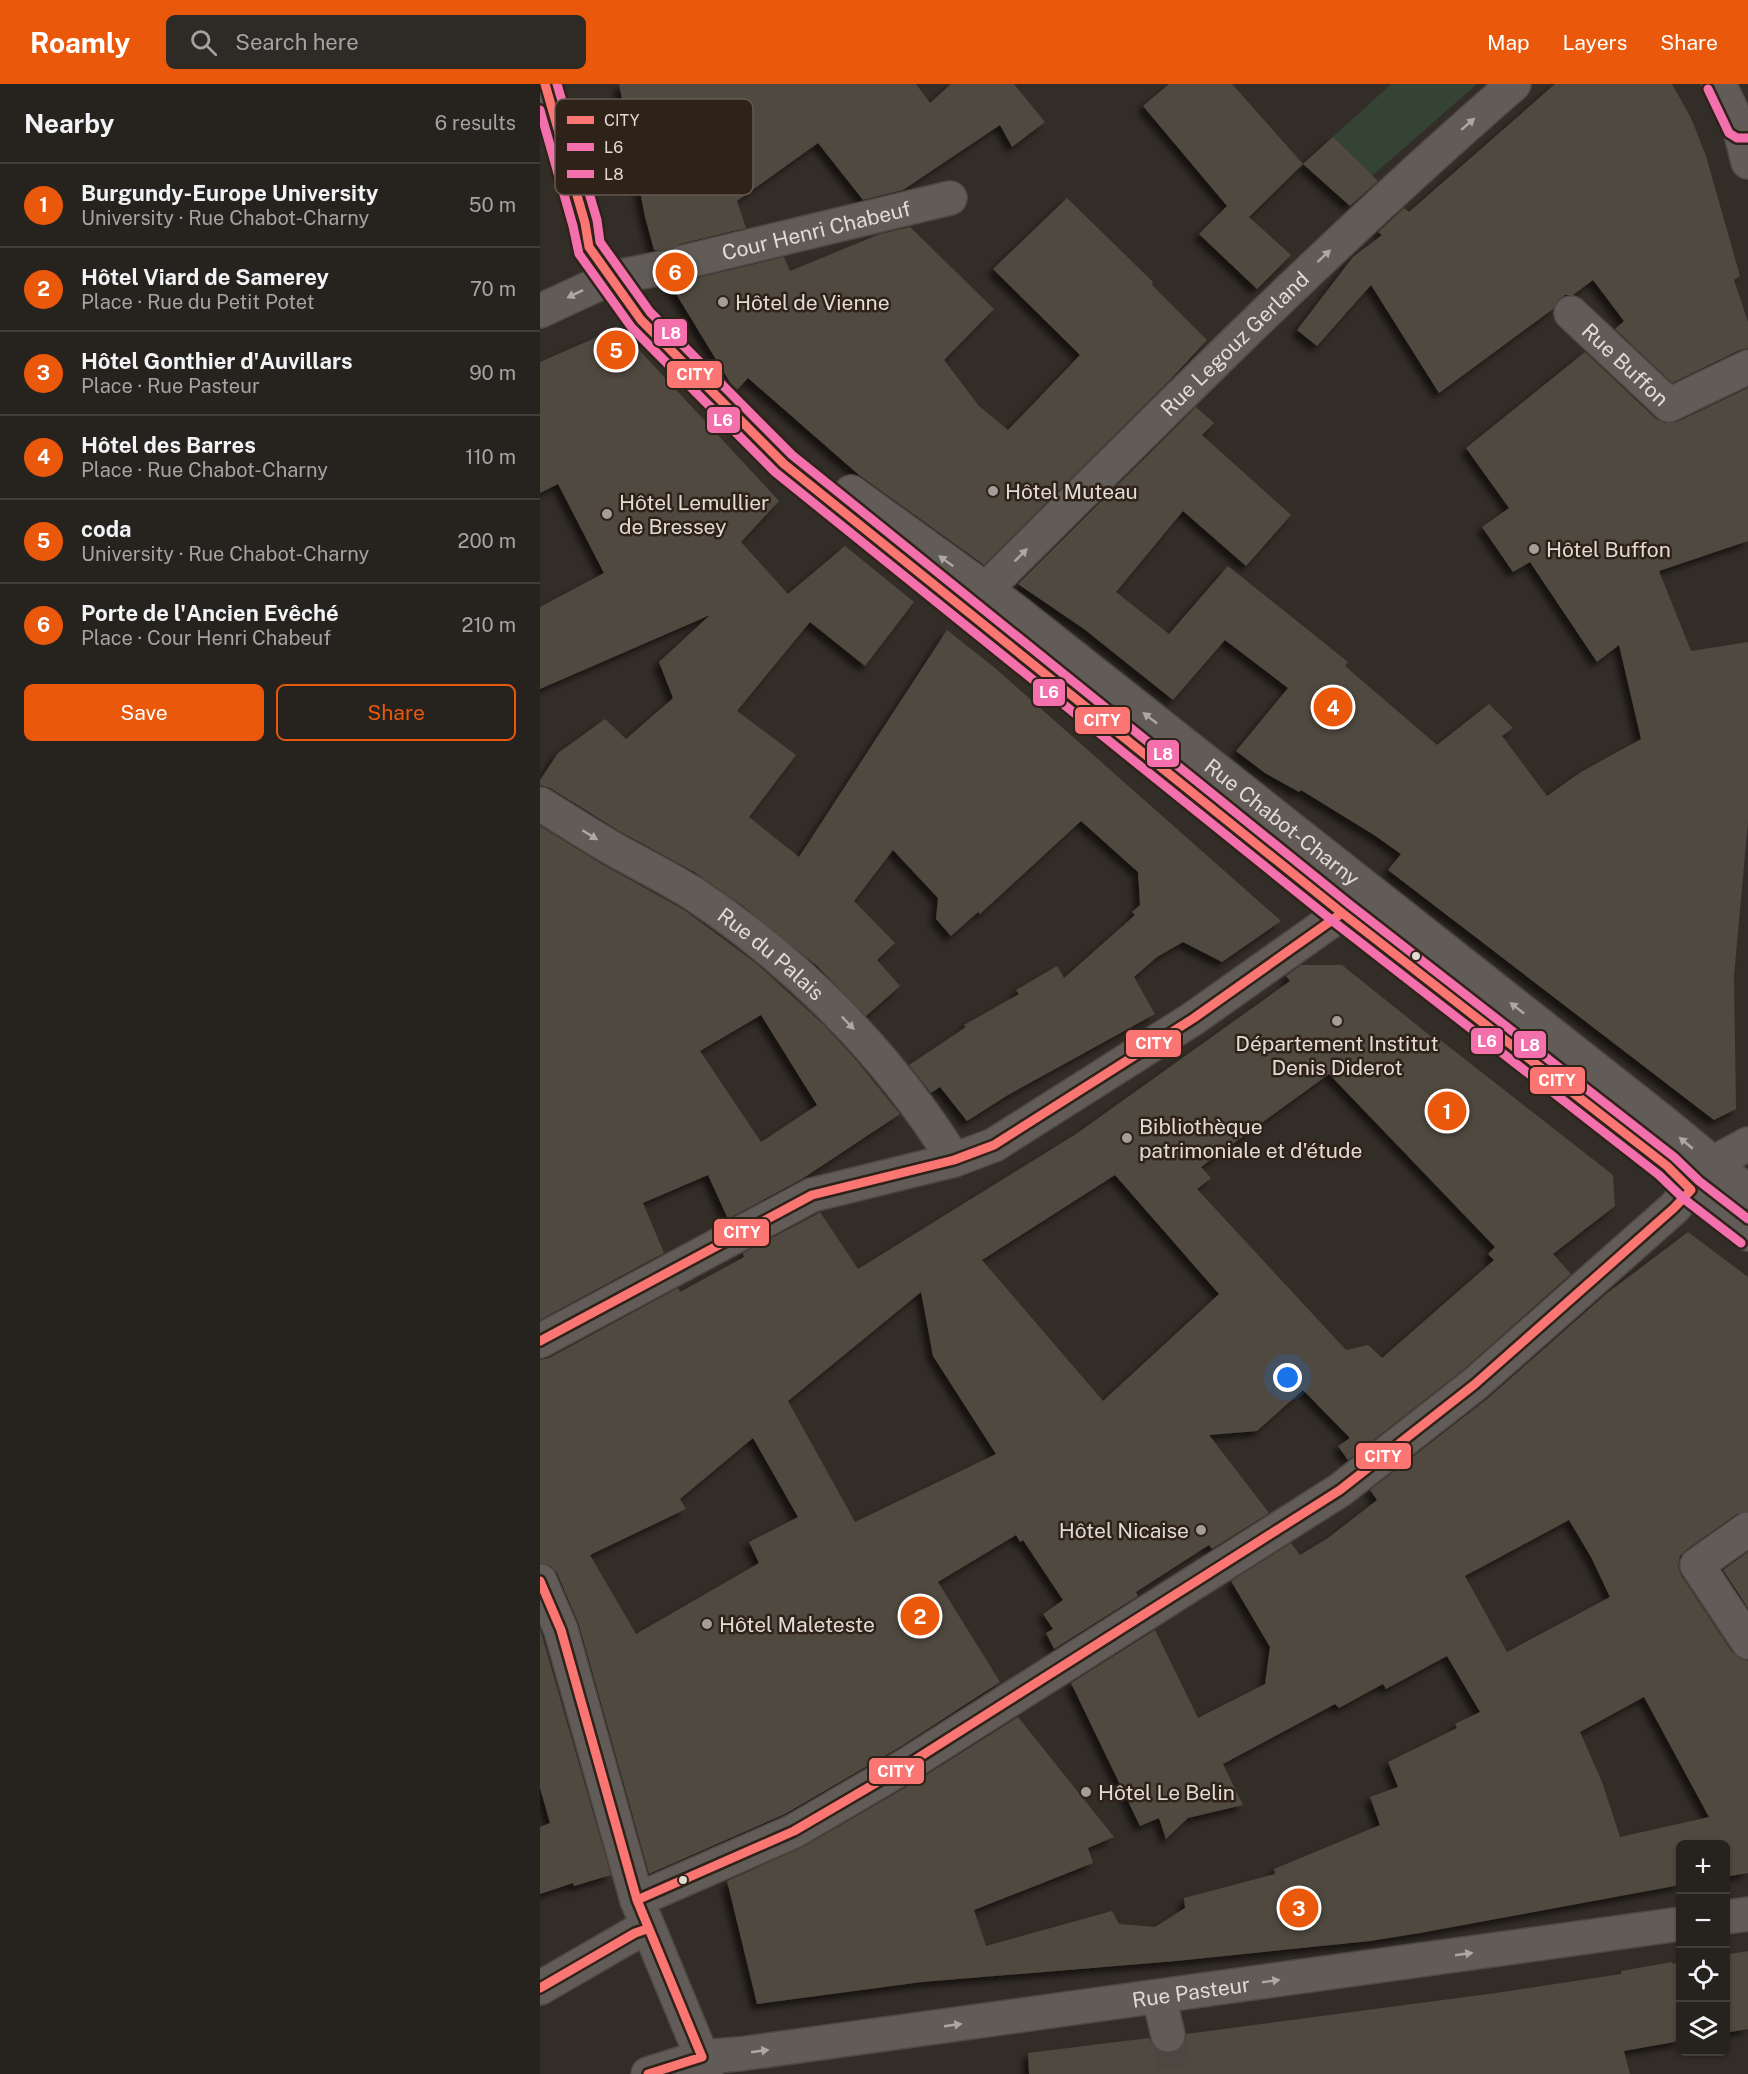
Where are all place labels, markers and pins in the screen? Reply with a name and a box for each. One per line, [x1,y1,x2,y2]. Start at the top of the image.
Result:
pin: 6 [656,250,694,294]
place label: Hôtel de Vienne [735,290,890,315]
marker: Hôtel de Vienne [716,295,730,309]
pin: 5 [596,328,636,372]
place label: Hôtel Muteau [1005,479,1138,504]
marker: Hôtel Muteau [986,484,1000,498]
place label: Hôtel Lemullier de Bressey [619,490,769,539]
marker: Hôtel Lemullier de Bressey [600,507,614,521]
place label: Hôtel Buffon [1546,537,1671,562]
marker: Hôtel Buffon [1527,542,1541,556]
pin: 4 [1314,684,1352,730]
unlabelled marker [1410,950,1422,962]
marker: Département Institut Denis Diderot [1330,1014,1344,1028]
place label: Département Institut Denis Diderot [1235,1031,1439,1080]
pin: 1 [1428,1088,1466,1134]
place label: Bibliothèque patrimoniale et d'étude [1139,1114,1362,1163]
marker: Bibliothèque patrimoniale et d'étude [1120,1131,1134,1145]
place label: Hôtel Nicaise [1059,1518,1189,1543]
marker: Hôtel Nicaise [1194,1523,1208,1537]
pin: 2 [900,1594,940,1639]
place label: Hôtel Maleteste [719,1612,875,1637]
marker: Hôtel Maleteste [700,1617,714,1631]
place label: Hôtel Le Belin [1098,1780,1235,1805]
marker: Hôtel Le Belin [1079,1785,1093,1799]
unlabelled marker [677,1874,689,1886]
pin: 3 [1280,1886,1318,1930]

